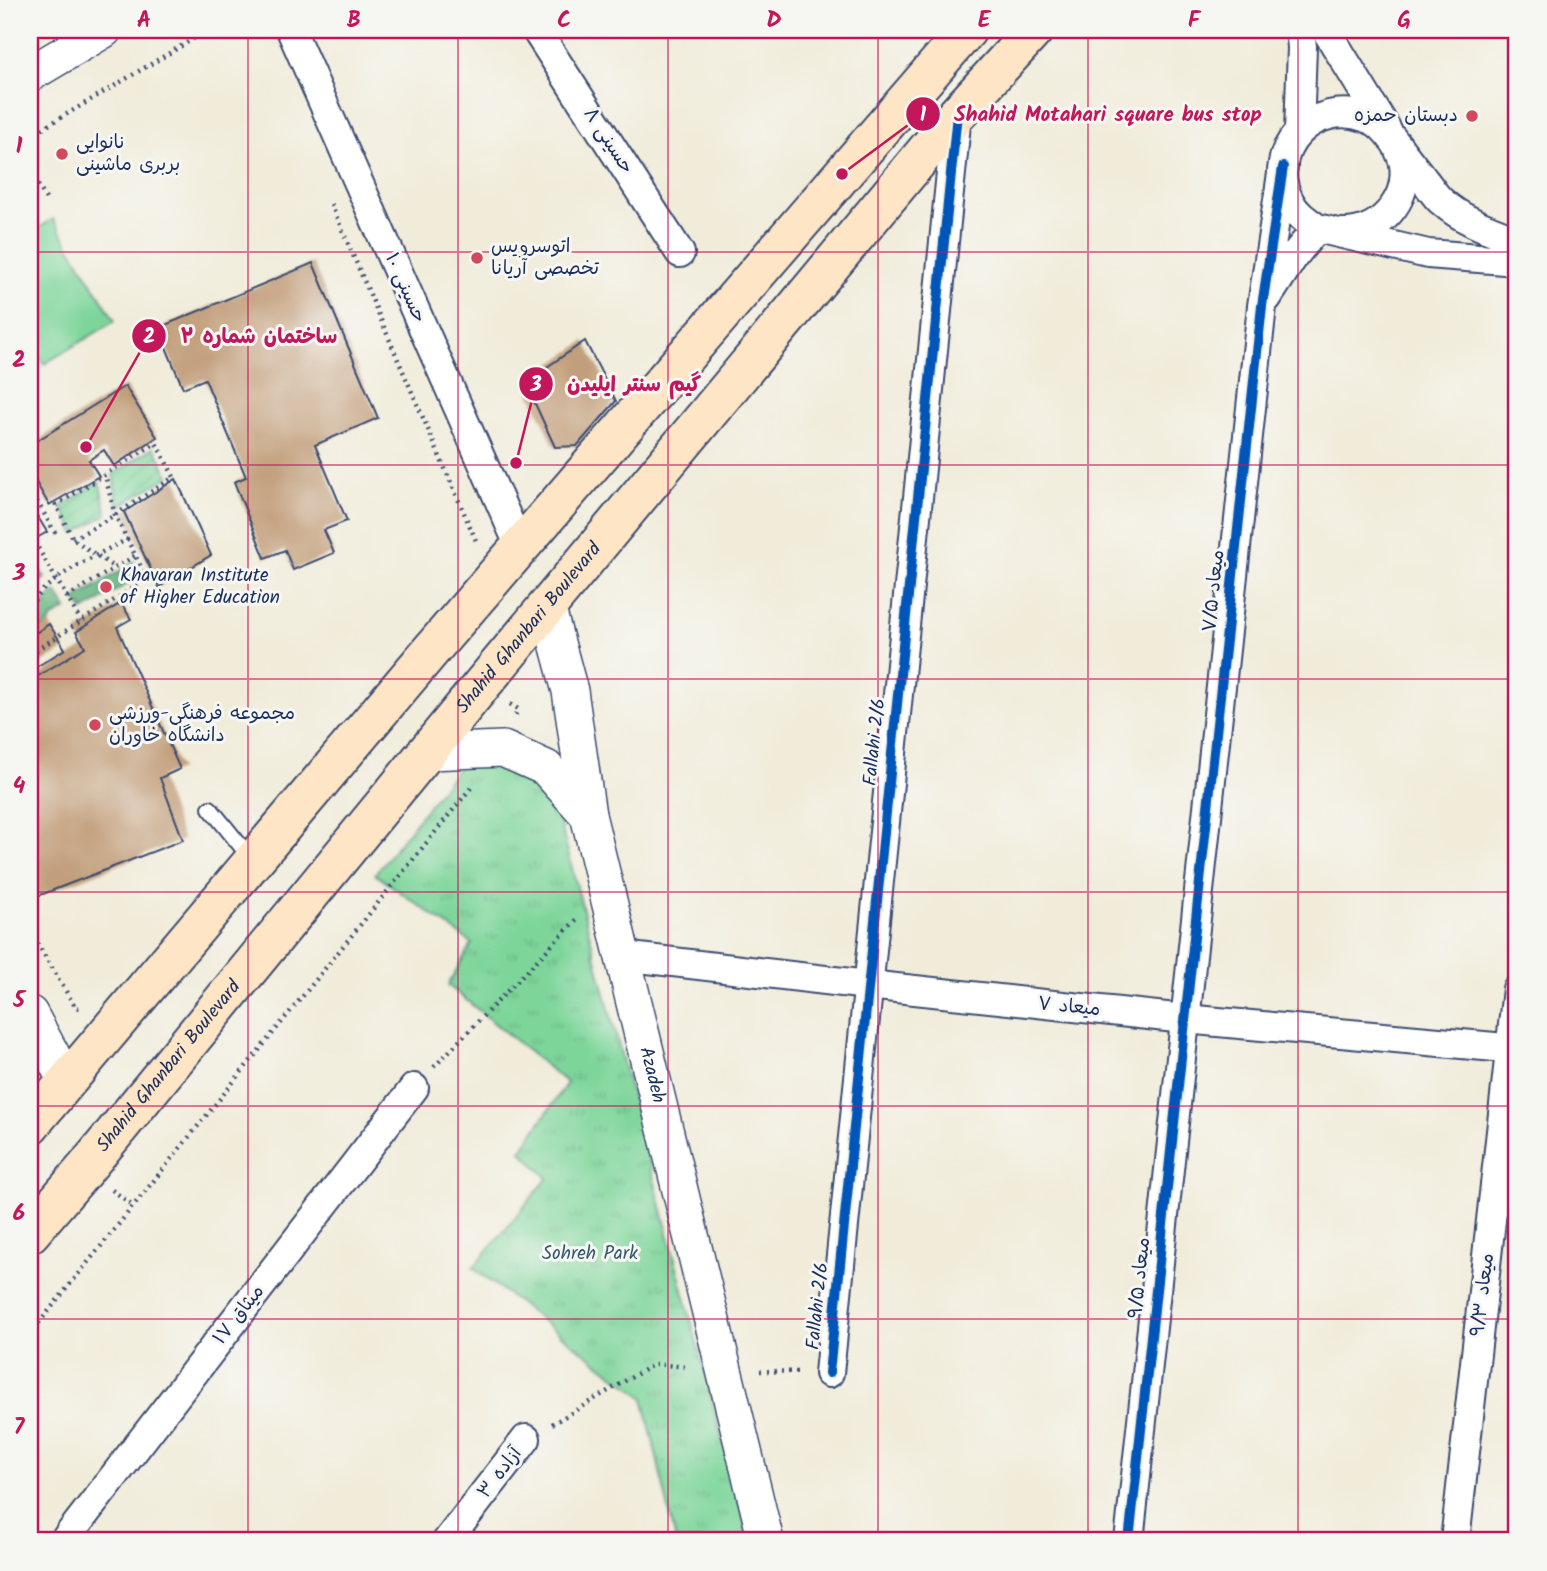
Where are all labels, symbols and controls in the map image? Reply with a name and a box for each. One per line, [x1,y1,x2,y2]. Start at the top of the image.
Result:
text: A [137,3,151,39]
text: B [347,3,361,39]
text: C [557,3,571,39]
text: D [766,3,782,39]
text: E [978,3,992,39]
text: F [1188,3,1202,39]
text: G [1397,3,1411,39]
callout: Shahid Motahari square bus stop [905,93,1276,135]
text: 1 [920,99,927,132]
text: Shahid Motahari square bus stop [954,99,1262,132]
place label: دبستان حمزه [1354,101,1458,131]
street label: حسینی ۸ [575,102,641,180]
marker: دبستان حمزه [1464,108,1480,124]
place label: نانوایی بربری ماشینی [76,128,180,180]
text: 1 [16,129,23,165]
marker: نانوایی بربری ماشینی [54,146,70,162]
place label: اتوسرویس تخصصی آریانا [491,232,599,284]
street label: حسینی ۱۰ [376,248,434,328]
marker: اتوسرویس تخصصی آریانا [469,250,485,266]
callout: ساختمان شماره ۲ [131,315,351,357]
text: 2 [143,321,155,354]
text: ساختمان شماره ۲ [180,321,338,354]
text: 2 [12,343,26,379]
callout: گیم سنتر ایلیدن [518,363,715,405]
text: 3 [529,369,542,402]
text: گیم سنتر ایلیدن [567,369,702,402]
street label: Shahid Ghanbari Boulevard [449,536,610,721]
street label: میعاد ۷/۵ [1195,548,1233,634]
text: 3 [12,556,26,592]
place label: Khavaran Institute of Higher Education [120,561,280,613]
marker: Khavaran Institute of Higher Education [98,579,114,595]
street label: Fallahi 2/6 [855,697,895,787]
place label: مجموعه فرهنگی-ورزشی دانشگاه خاوران [109,699,295,751]
marker: مجموعه فرهنگی-ورزشی دانشگاه خاوران [87,717,103,733]
text: 4 [13,769,26,805]
street label: Shahid Ghanbari Boulevard [89,973,249,1159]
text: 5 [12,983,27,1019]
street label: میعاد ۷ [1036,989,1102,1025]
street label: Azadeh [630,1044,673,1106]
text: 6 [13,1196,25,1232]
street label: میعاد ۹/۵ [1121,1236,1159,1320]
park label: Sohreh Park [542,1239,638,1269]
street label: میعاد ۹/۳ [1463,1252,1503,1338]
street label: Fallahi 2/6 [798,1261,838,1351]
street label: میثاق ۱۷ [206,1278,272,1352]
text: 7 [14,1410,26,1446]
street label: آزاده ۳ [470,1440,531,1505]

